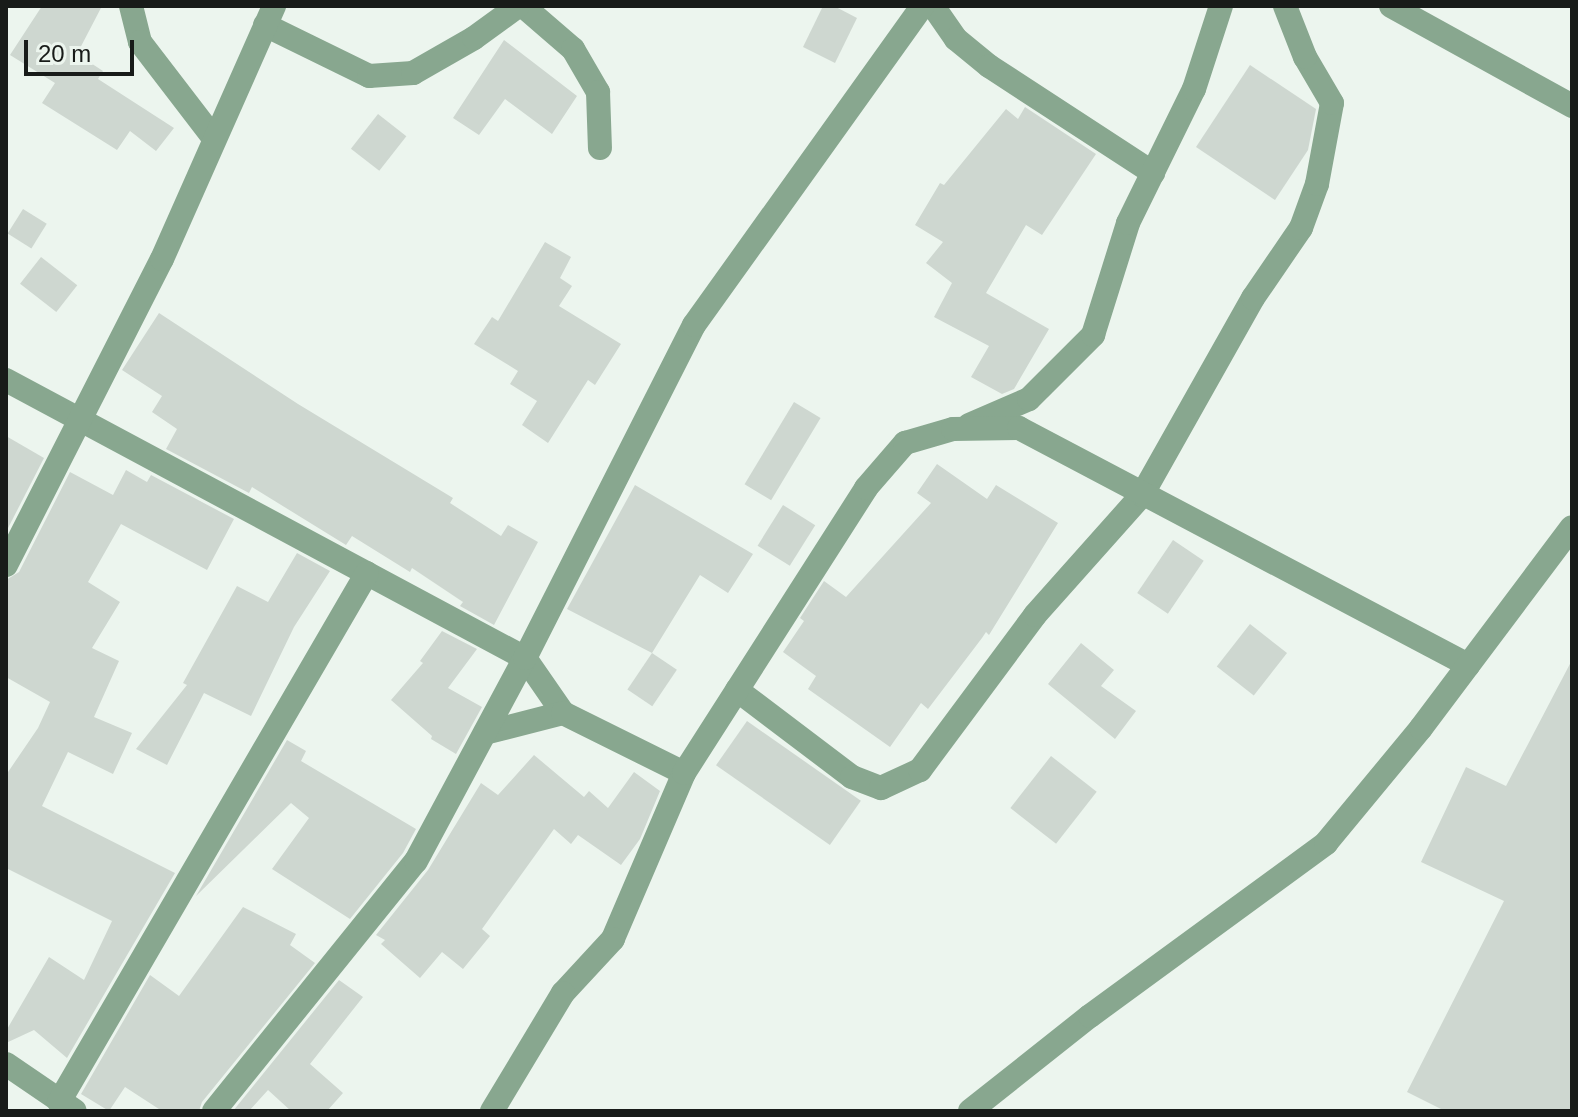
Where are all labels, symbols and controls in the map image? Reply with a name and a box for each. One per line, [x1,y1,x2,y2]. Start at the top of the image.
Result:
scale bar [28,24,138,74]
text: 20 m [38,40,91,67]

